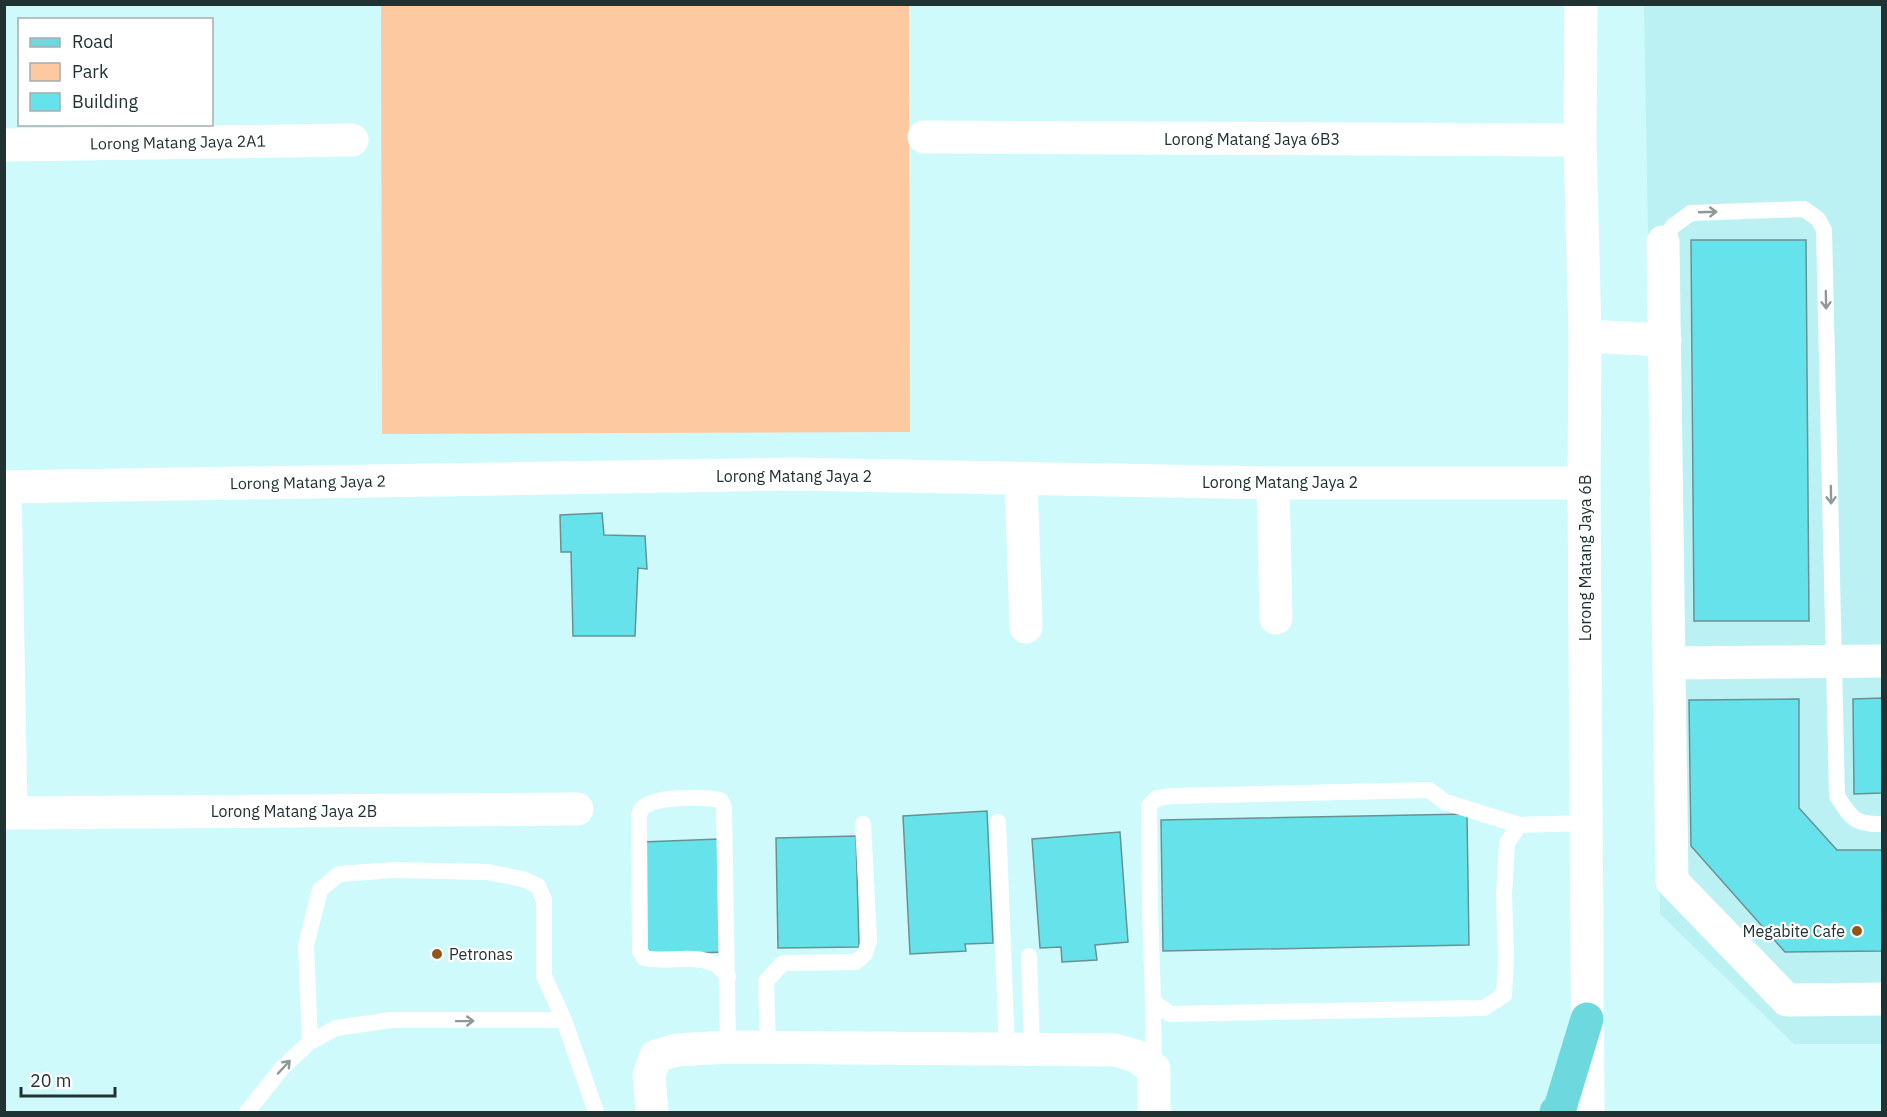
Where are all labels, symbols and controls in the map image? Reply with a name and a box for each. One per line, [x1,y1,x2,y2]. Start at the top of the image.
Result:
legend [18,18,213,126]
text: Road [72,30,113,53]
text: Park [72,60,109,83]
text: Building [72,90,139,113]
street label: Lorong Matang Jaya 6B3 [1164,129,1340,149]
street label: Lorong Matang Jaya 2A1 [90,130,266,154]
one-way arrow [1698,207,1718,218]
one-way arrow [1820,289,1831,309]
street label: Lorong Matang Jaya 2 [716,466,872,486]
street label: Lorong Matang Jaya 2 [230,471,386,493]
street label: Lorong Matang Jaya 2 [1202,472,1358,492]
street label: Lorong Matang Jaya 6B [1575,475,1595,641]
one-way arrow [1825,484,1836,504]
street label: Lorong Matang Jaya 2B [211,801,377,821]
place label: Megabite Cafe [1743,921,1845,941]
marker: Megabite Cafe [1850,924,1864,938]
place label: Petronas [449,944,513,964]
marker: Petronas [430,947,444,961]
one-way arrow [454,1015,474,1026]
one-way arrow [277,1059,291,1074]
scale bar [21,1060,116,1098]
text: 20 m [30,1069,72,1092]

